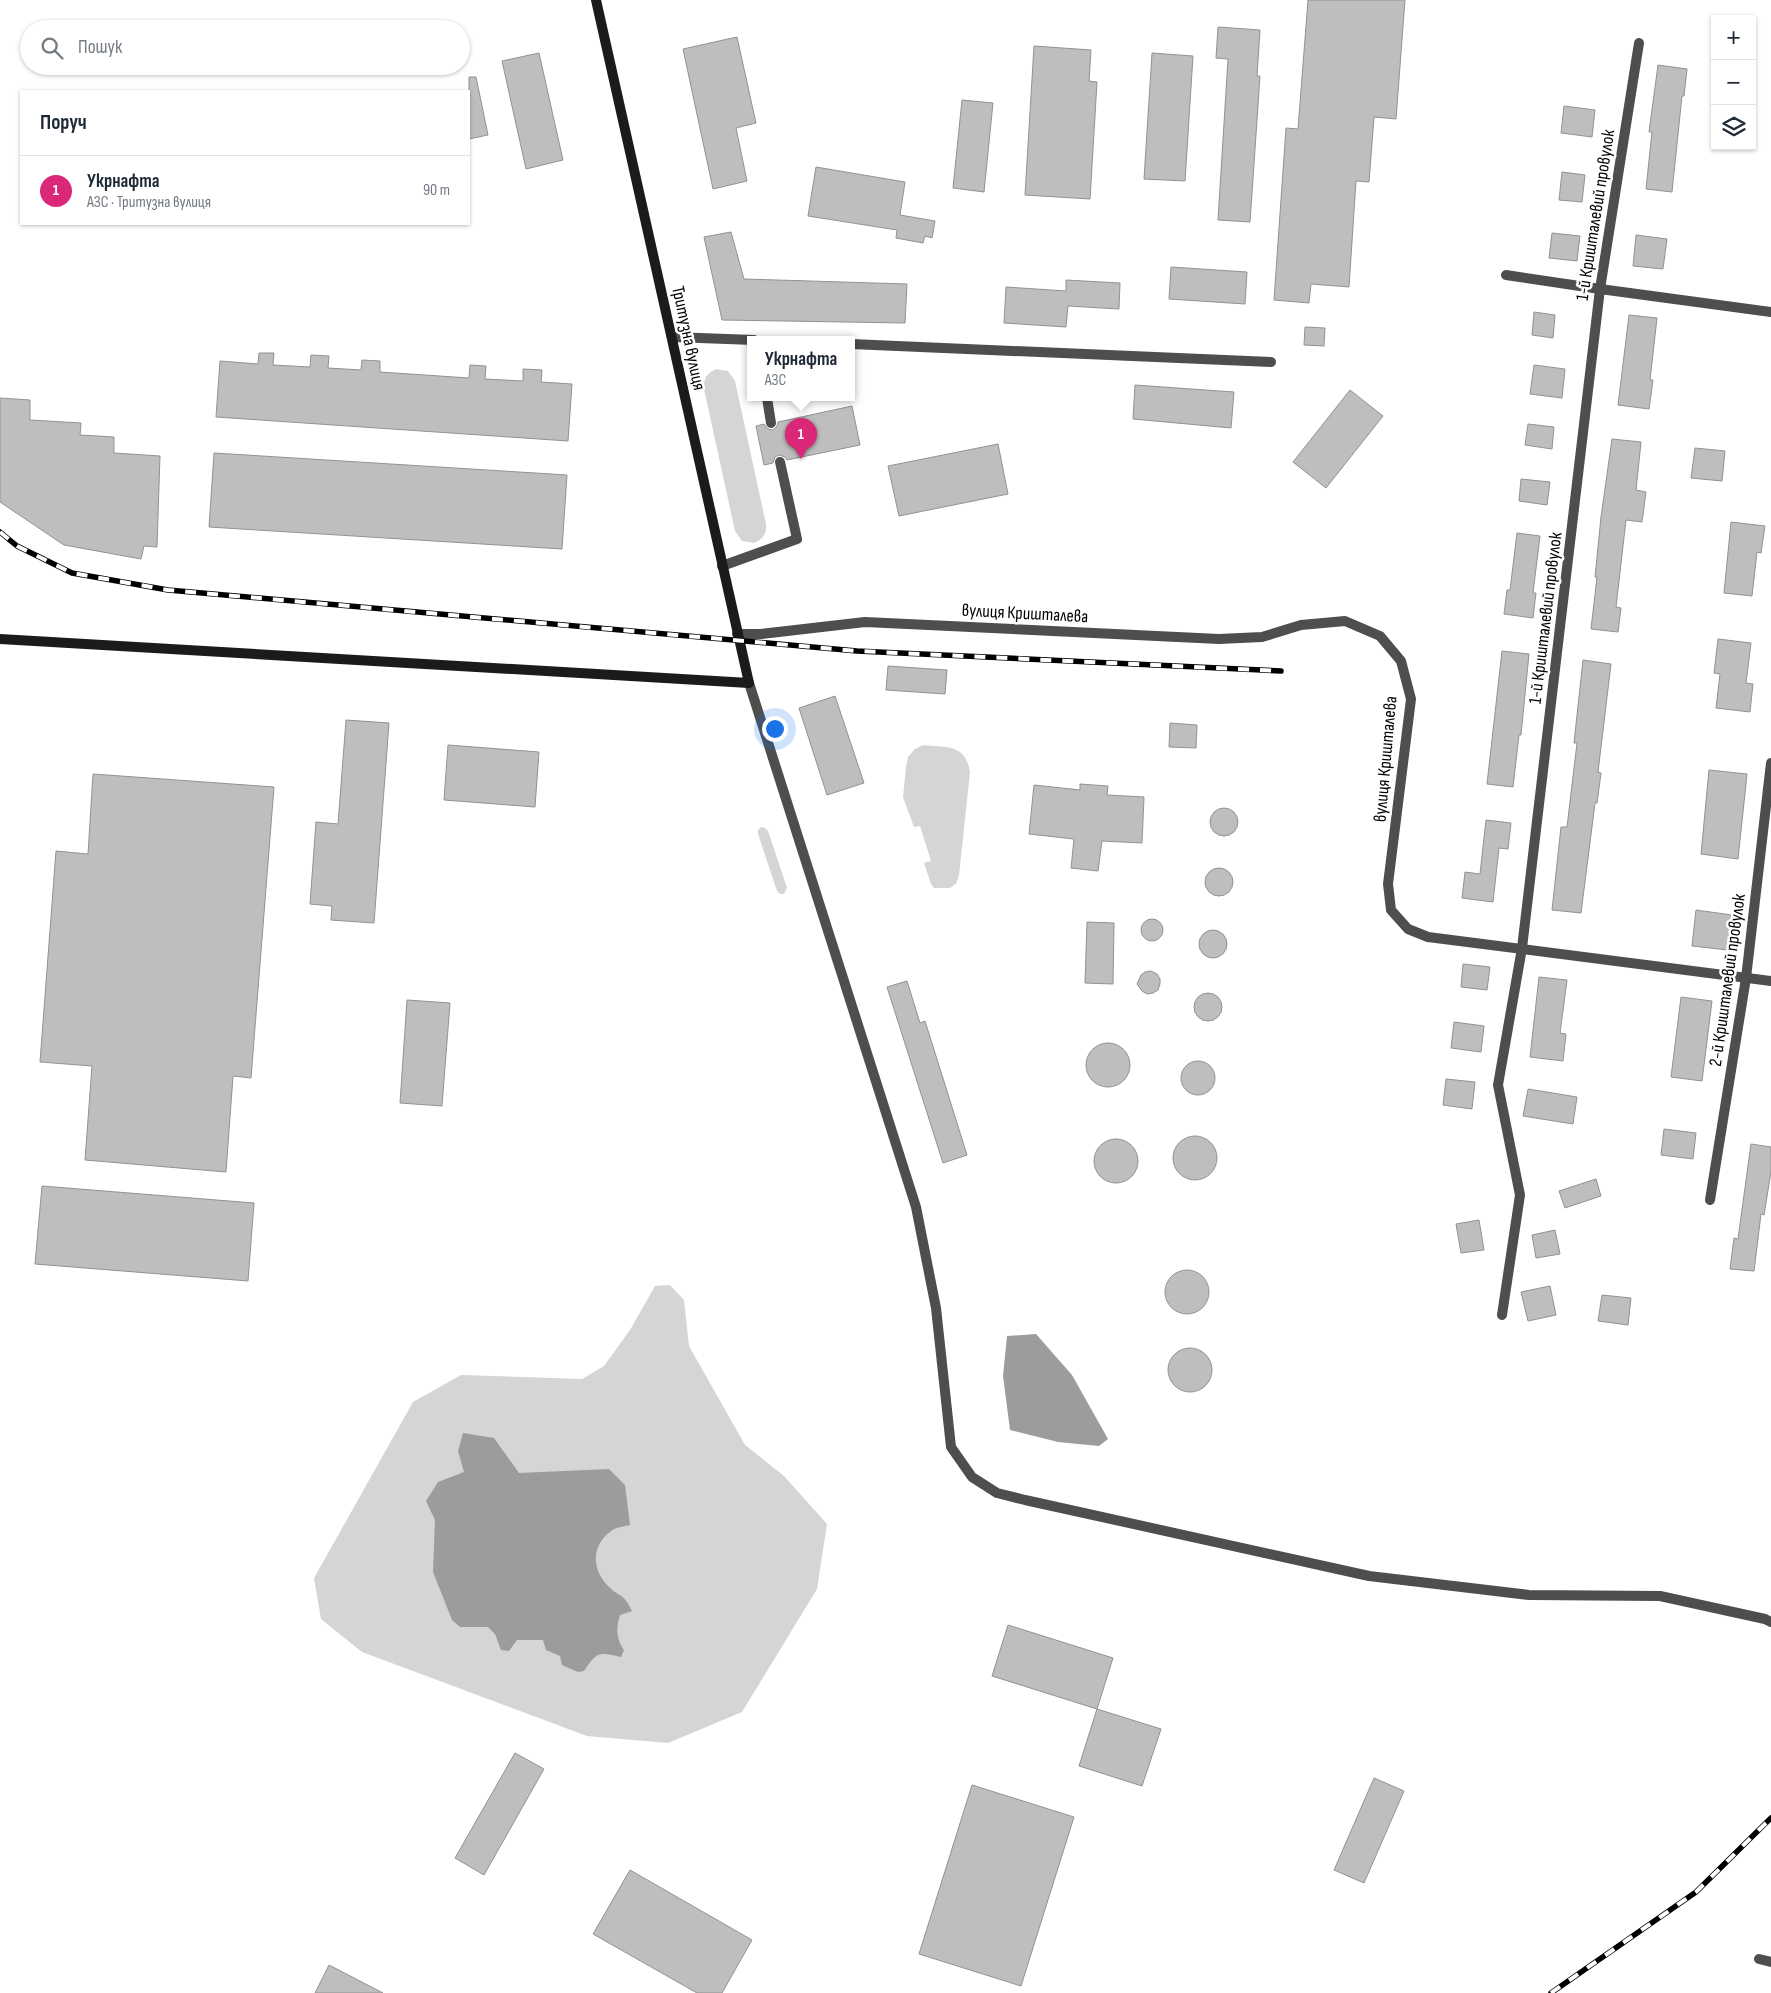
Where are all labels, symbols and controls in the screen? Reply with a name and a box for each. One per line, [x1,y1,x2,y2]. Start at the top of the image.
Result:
map controls [1711,15,1756,150]
button: + [1711,15,1756,60]
search box [20,20,470,75]
icon: search [38,34,66,62]
text: Пошук [78,36,122,59]
button: − [1711,60,1756,105]
button: layers [1711,105,1756,150]
text: Поруч [40,110,87,135]
street label: 1-й Кришталевий провулок [1572,128,1619,302]
text: Укрнафта [87,170,160,193]
text: 1 [53,181,59,200]
text: 90 m [423,181,450,200]
text: АЗС · Тритузна вулиця [87,193,211,212]
street label: Тритузна вулиця [667,284,710,392]
popup [747,336,855,401]
text: Укрнафта [765,348,837,371]
text: АЗС [765,371,786,390]
pin: 1 [785,418,817,459]
street label: 1-й Кришталевий провулок [1525,531,1566,705]
street label: вулиця Кришталева [961,600,1089,627]
street label: вулиця Кришталева [1370,695,1401,823]
your location [762,716,788,742]
street label: 2-й Кришталевий провулок [1705,892,1750,1068]

